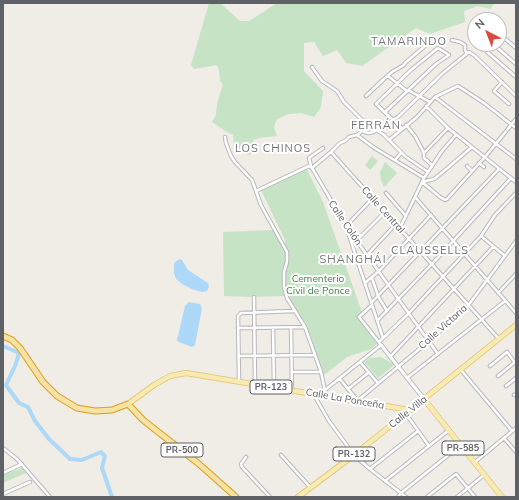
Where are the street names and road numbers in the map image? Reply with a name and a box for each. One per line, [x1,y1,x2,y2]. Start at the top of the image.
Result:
street label: Calle Central [359,184,407,236]
street label: Calle Colón [326,198,364,248]
street label: Calle Victoria [416,302,470,352]
road number: PR-123 [250,380,292,394]
street label: Calle La Ponceña [305,386,385,412]
street label: Calle Villa [386,393,430,431]
road number: PR-585 [442,441,484,455]
road number: PR-500 [161,443,203,457]
road number: PR-132 [333,447,375,461]

